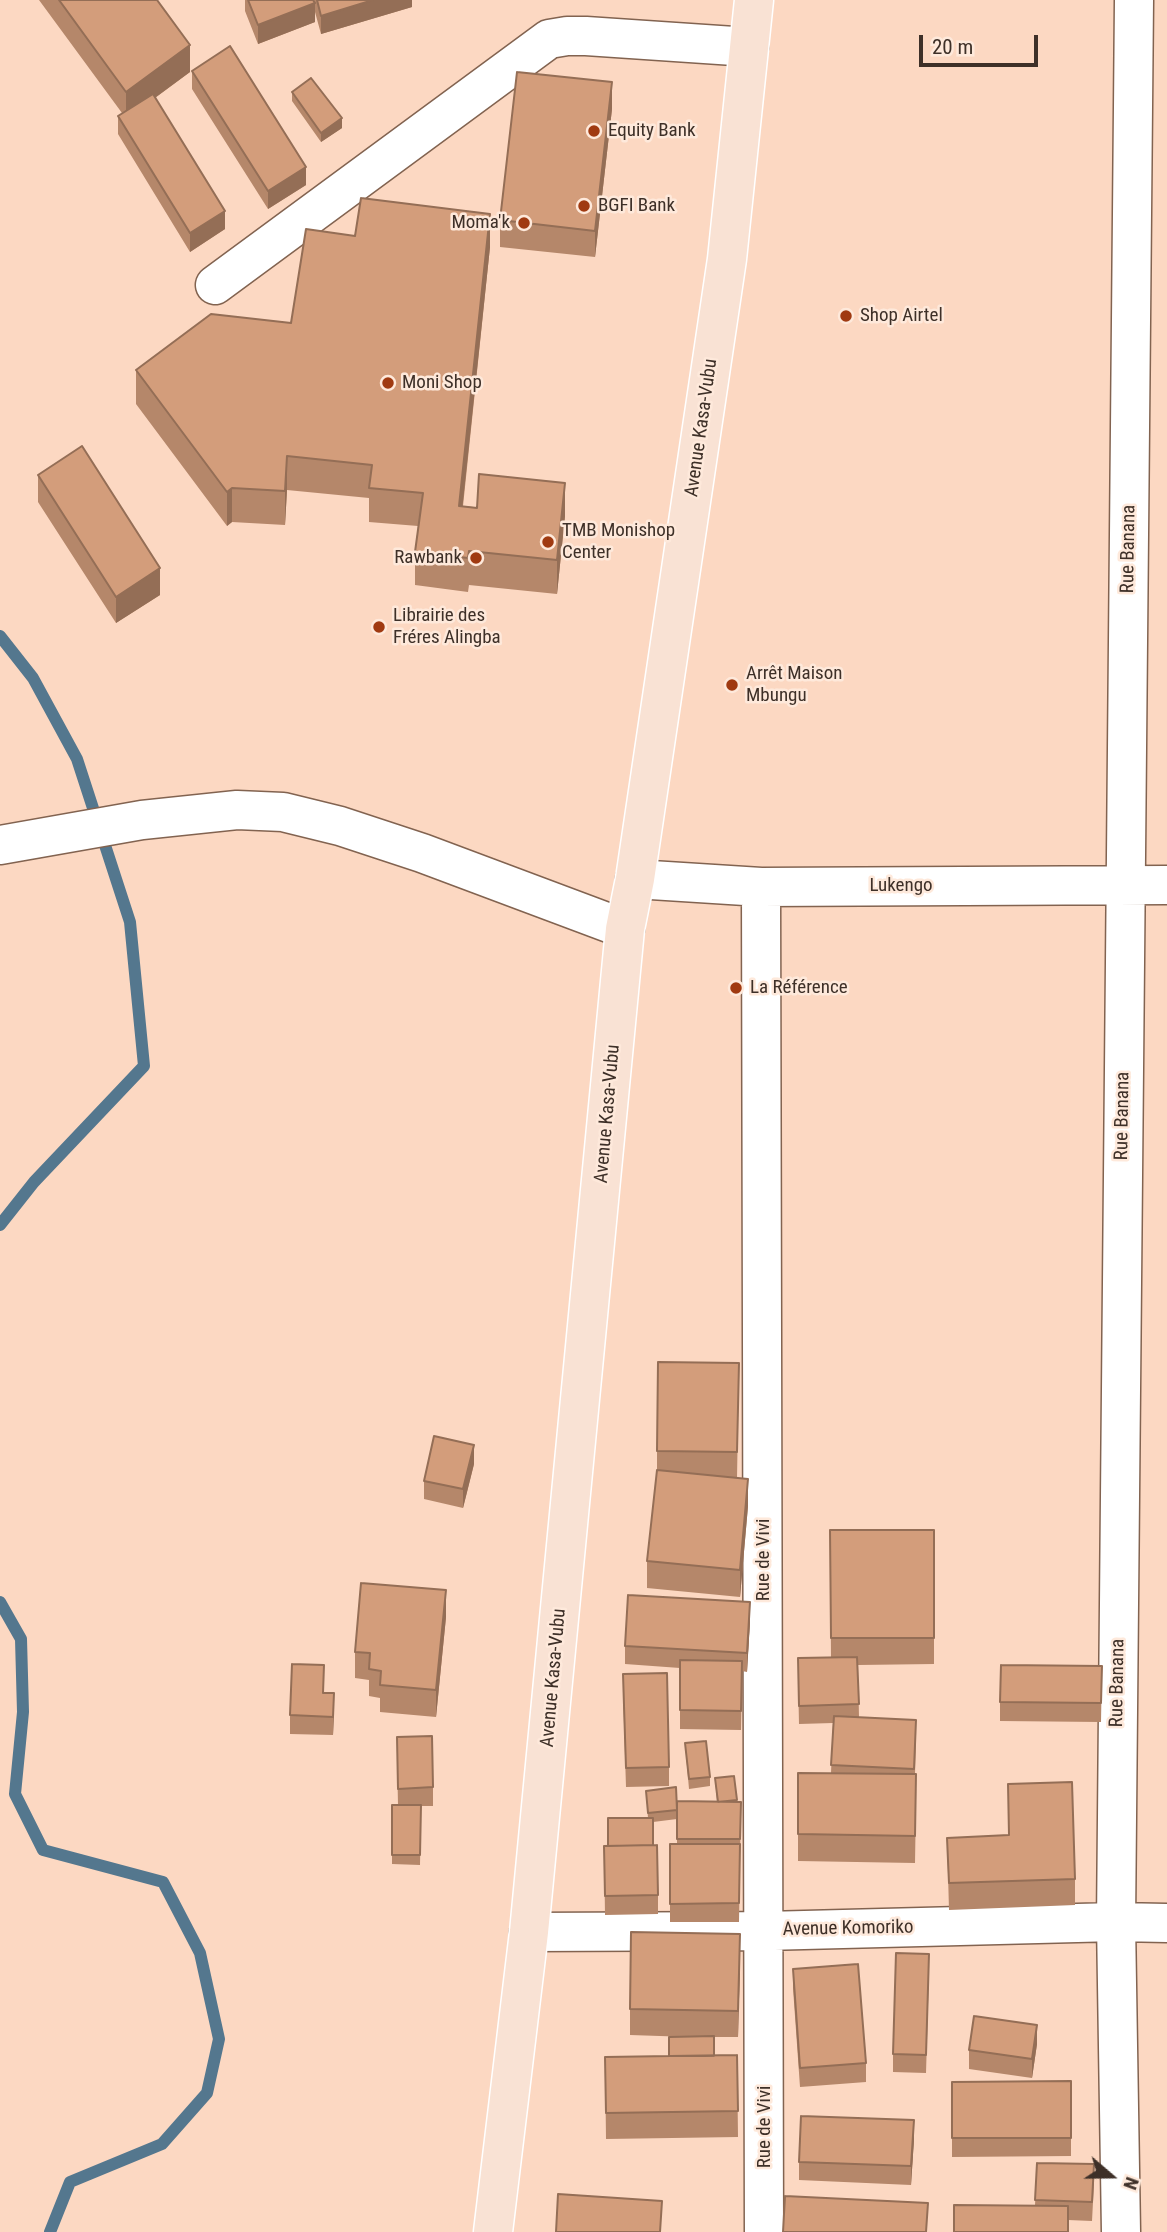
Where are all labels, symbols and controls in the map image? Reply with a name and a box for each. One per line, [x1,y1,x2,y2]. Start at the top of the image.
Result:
scale bar [922,21,1041,65]
text: 20 m [932,35,973,59]
place label: Equity Bank [608,120,695,142]
marker: Equity Bank [586,123,602,139]
place label: BGFI Bank [598,195,675,217]
marker: BGFI Bank [576,198,592,214]
place label: Moma'k [451,212,510,234]
marker: Moma'k [516,215,532,231]
place label: Shop Airtel [860,305,943,327]
marker: Shop Airtel [838,308,854,324]
street label: Avenue Kasa-Vubu [681,358,723,498]
place label: Moni Shop [402,372,482,394]
marker: Moni Shop [380,375,396,391]
street label: Rue Banana [1117,504,1141,594]
place label: TMB Monishop Center [562,520,675,564]
marker: TMB Monishop Center [540,534,556,550]
place label: Rawbank [394,547,462,569]
marker: Rawbank [468,550,484,566]
place label: Librairie des Fréres Alingba [393,605,501,649]
marker: Librairie des Fréres Alingba [371,619,387,635]
place label: Arrêt Maison Mbungu [746,663,842,707]
marker: Arrêt Maison Mbungu [724,677,740,693]
street label: Lukengo [869,875,933,897]
place label: La Référence [750,977,848,999]
marker: La Référence [728,980,744,996]
street label: Avenue Kasa-Vubu [591,1044,625,1184]
street label: Rue Banana [1111,1071,1135,1161]
street label: Rue de Vivi [753,1519,775,1601]
street label: Avenue Kasa-Vubu [537,1608,571,1748]
street label: Rue Banana [1106,1638,1130,1728]
street label: Avenue Komoriko [782,1916,914,1942]
street label: Rue de Vivi [754,2086,776,2168]
north arrow [1076,2141,1146,2211]
text: N [1118,2174,1144,2193]

